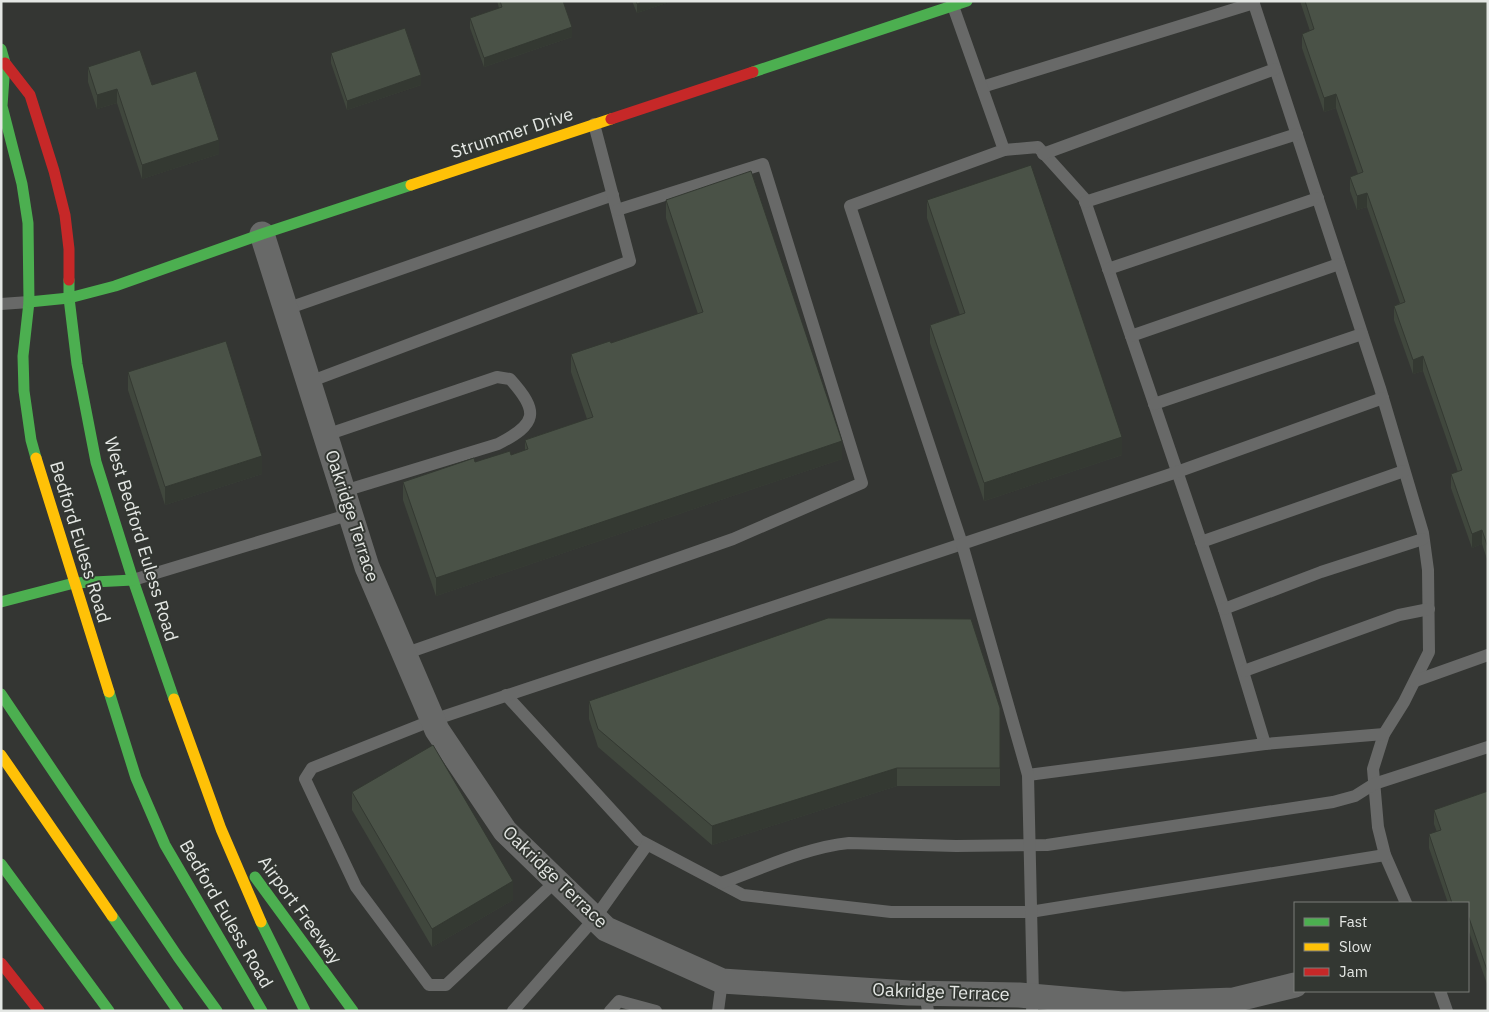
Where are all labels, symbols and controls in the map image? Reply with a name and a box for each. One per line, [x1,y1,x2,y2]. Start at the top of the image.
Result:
street label: Strummer Drive [448,102,576,163]
street label: West Bedford Euless Road [99,434,184,644]
street label: Oakridge Terrace [320,447,385,585]
street label: Bedford Euless Road [45,458,116,625]
street label: Oakridge Terrace [498,821,613,933]
street label: Bedford Euless Road [175,835,278,992]
street label: Airport Freeway [253,851,347,968]
legend [1294,902,1469,992]
text: Fast [1339,912,1367,931]
text: Slow [1339,937,1372,956]
text: Jam [1339,962,1368,981]
street label: Oakridge Terrace [872,978,1010,1005]

